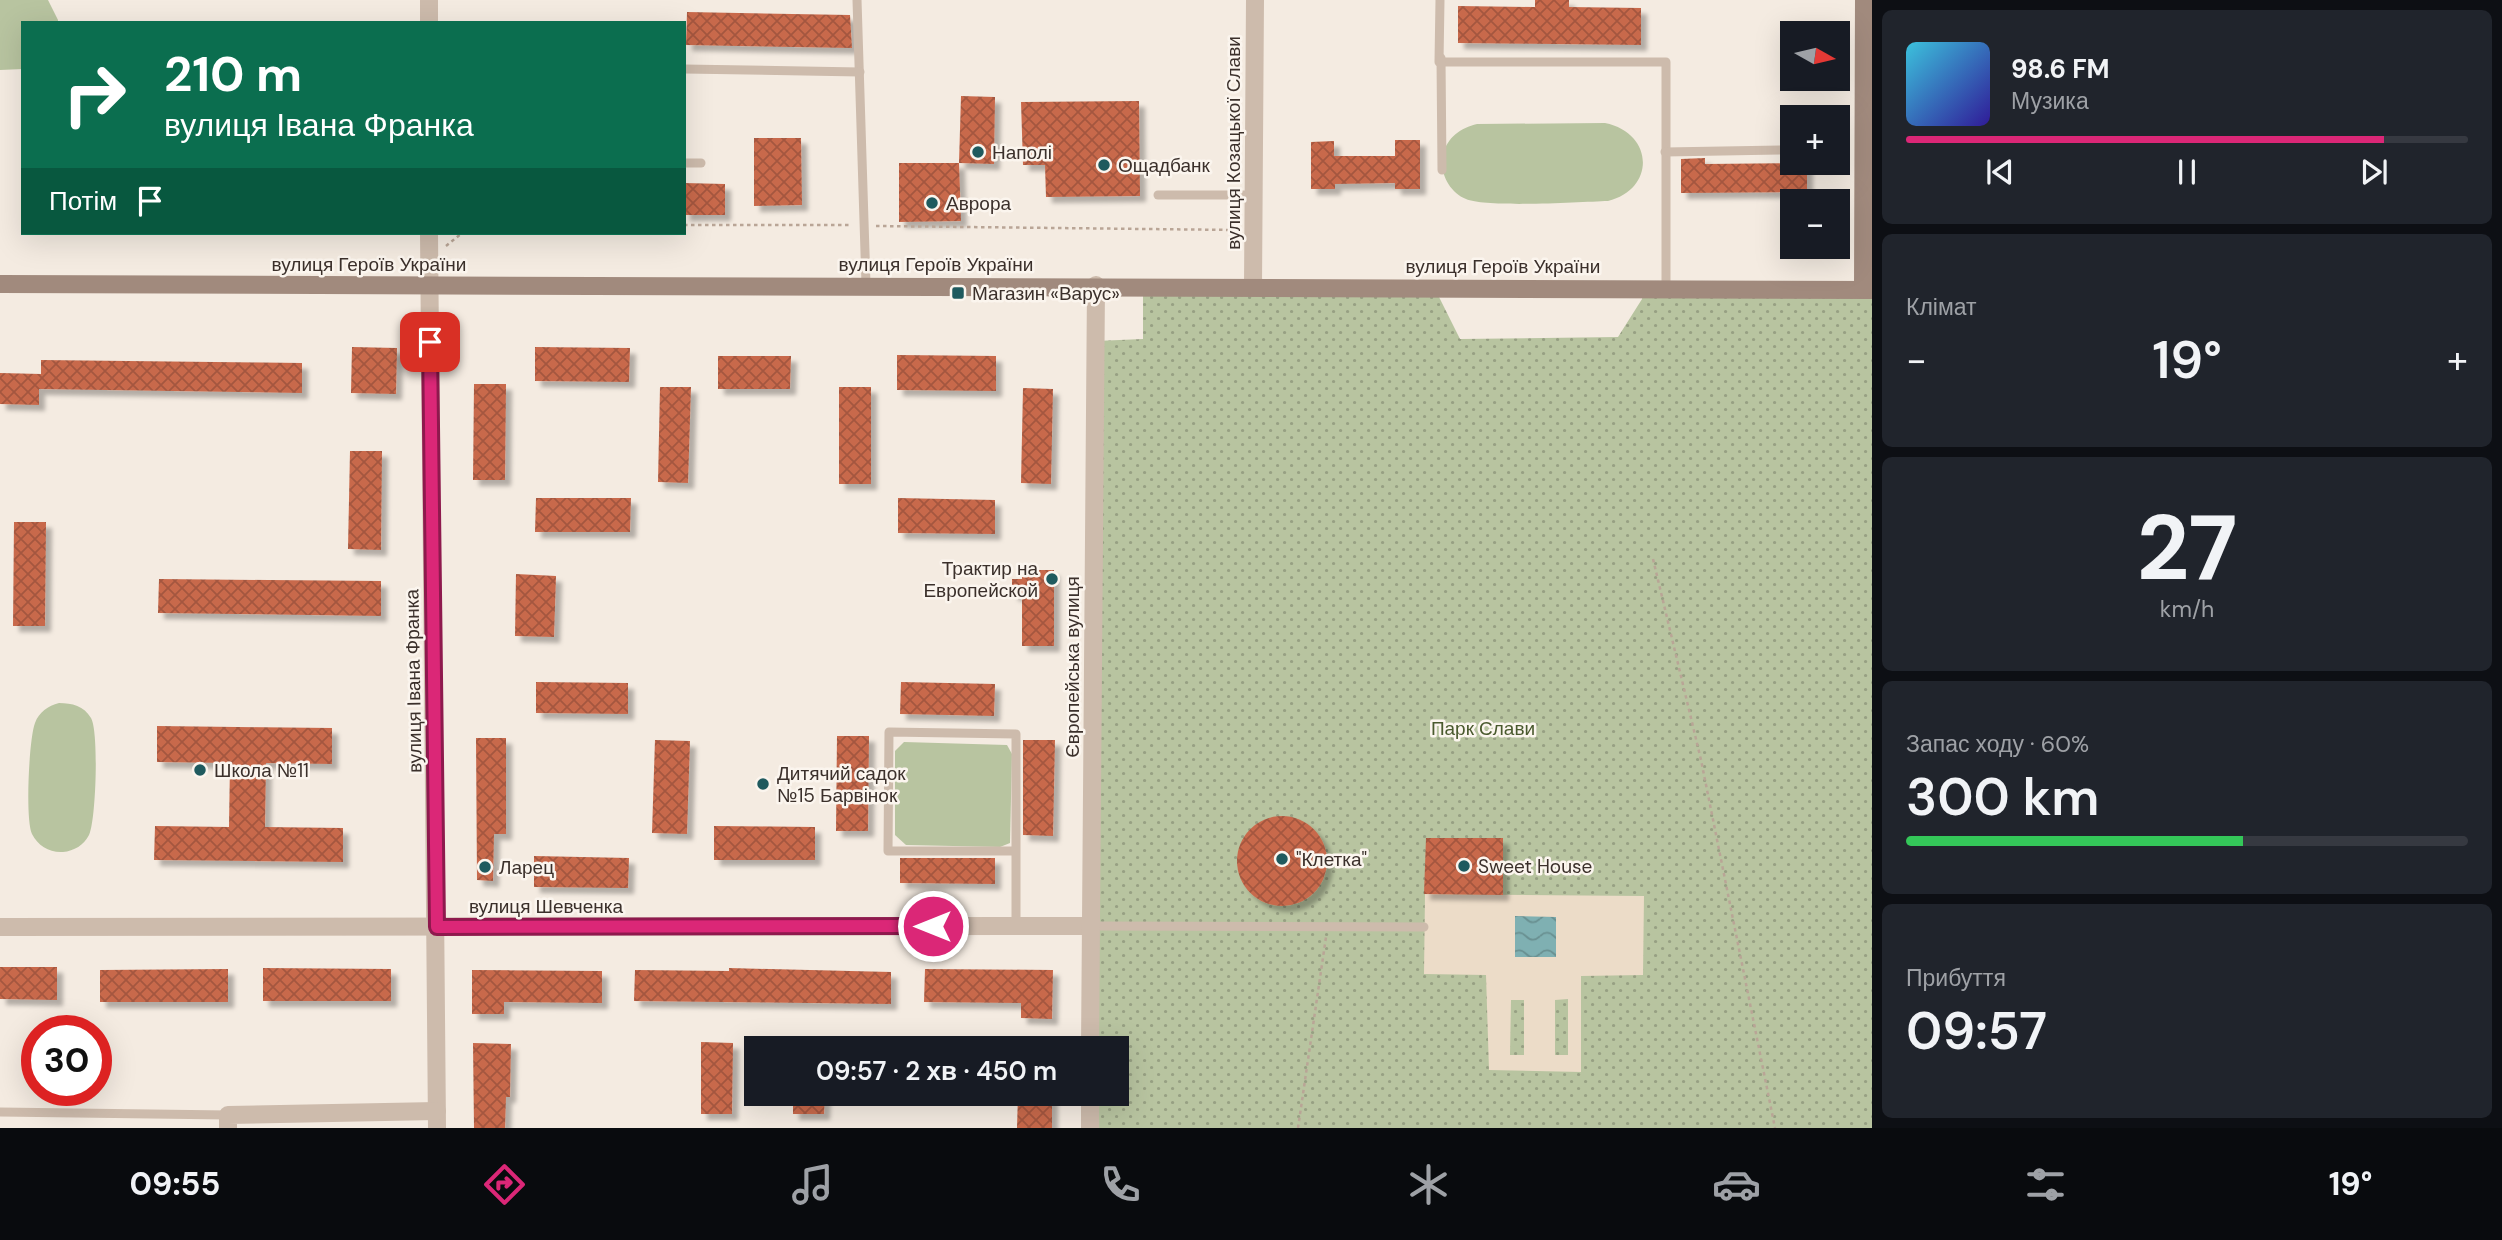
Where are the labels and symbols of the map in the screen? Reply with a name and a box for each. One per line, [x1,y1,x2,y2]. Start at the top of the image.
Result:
north arrow [1780,21,1850,91]
street label: вулиця Козацької Слави [1221,36,1246,250]
place label: Наполі [992,140,1052,165]
marker: Наполі [970,144,986,160]
place label: Ощадбанк [1118,153,1211,178]
marker: Ощадбанк [1096,157,1112,173]
place label: Аврора [946,191,1011,216]
marker: Аврора [924,195,940,211]
street label: вулиця Героїв України [272,252,466,277]
street label: вулиця Героїв України [839,252,1033,277]
street label: вулиця Героїв України [1406,254,1600,279]
place label: Магазин «Варус» [972,281,1120,306]
marker: Магазин «Варус» [950,285,966,301]
pin [400,312,460,372]
place label: Трактир на Европейской [923,556,1038,603]
marker: Трактир на Европейской [1044,571,1060,587]
street label: Європейська вулиця [1060,576,1085,758]
street label: вулиця Івана Франка [399,588,428,773]
park label: Парк Слави [1431,716,1535,741]
place label: Школа №11 [214,758,309,783]
place label: Дитячий садок №15 Барвінок [777,761,906,808]
marker: Школа №11 [192,762,208,778]
marker: Дитячий садок №15 Барвінок [755,776,771,792]
place label: "Клетка" [1296,847,1367,872]
marker: "Клетка" [1274,851,1290,867]
place label: Sweet House [1478,854,1592,879]
place label: Ларец [499,855,554,880]
marker: Sweet House [1456,858,1472,874]
marker: Ларец [477,859,493,875]
position arrow [896,889,970,963]
street label: вулиця Шевченка [469,894,624,919]
speed limit sign: 30 [21,1015,112,1106]

